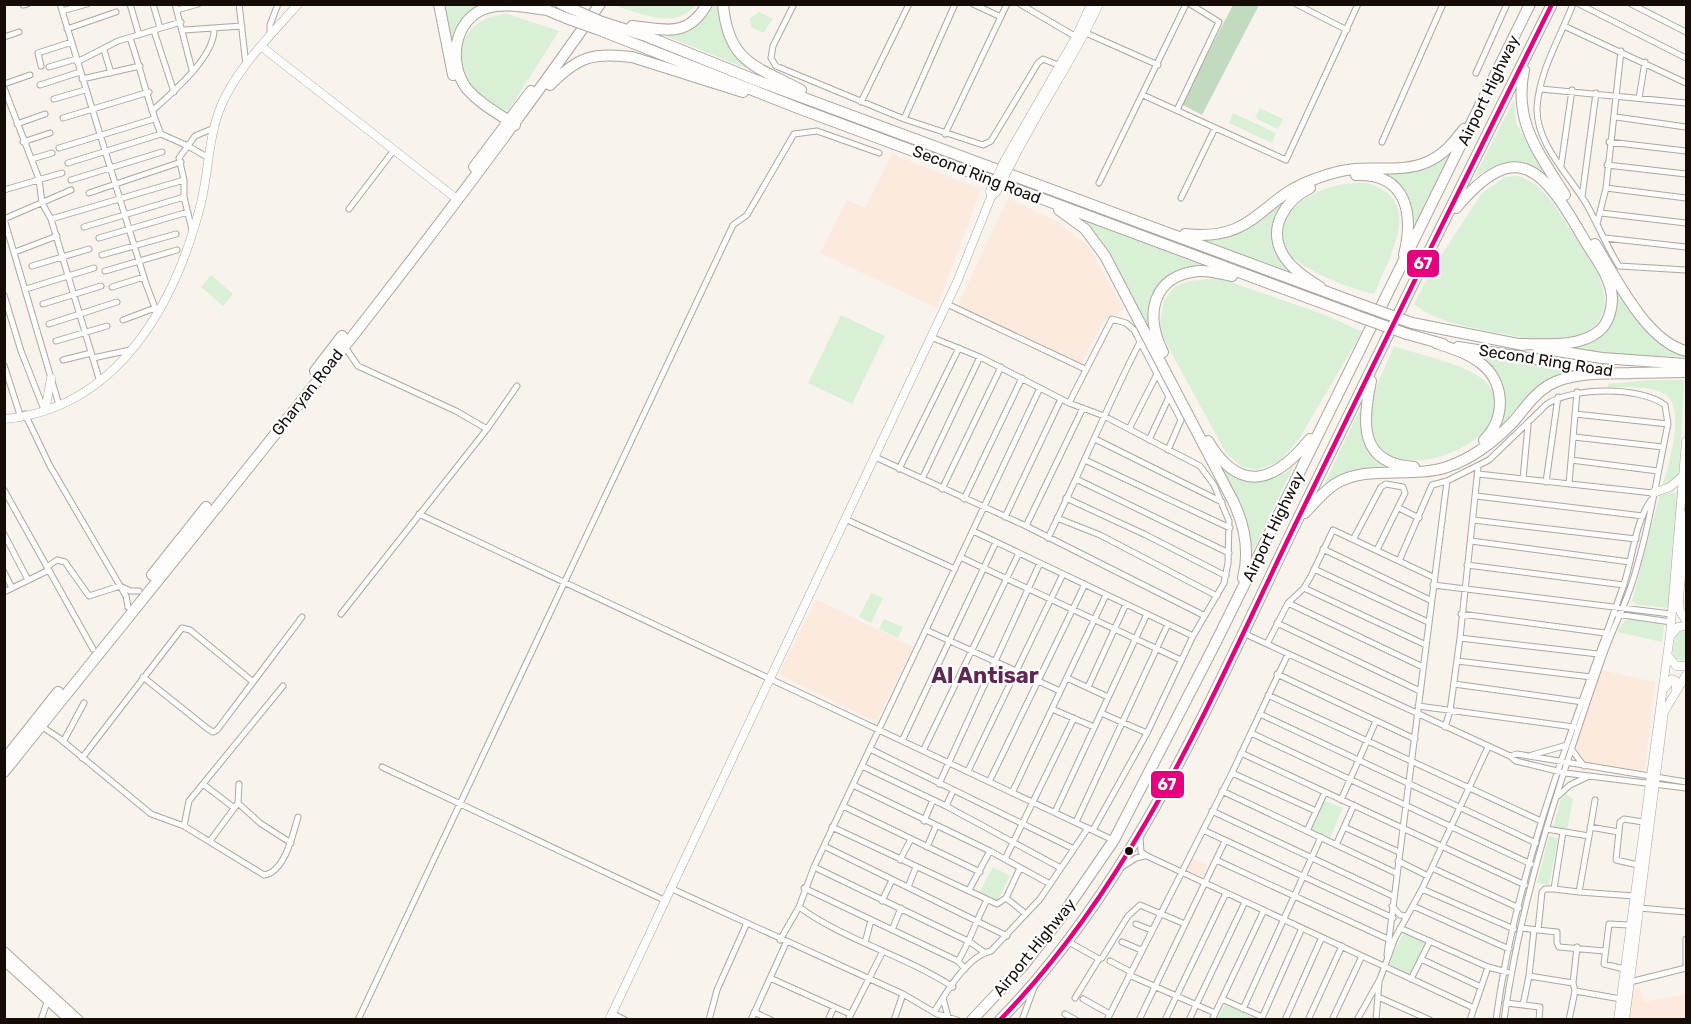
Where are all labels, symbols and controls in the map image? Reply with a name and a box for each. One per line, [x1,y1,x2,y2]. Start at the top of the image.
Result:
street label: Airport Highway [1454,32,1523,148]
street label: Second Ring Road [910,141,1043,208]
line badge: 67 [1406,249,1440,278]
text: 67 [1413,254,1433,273]
street label: Second Ring Road [1478,341,1614,380]
street label: Gharyan Road [268,345,347,439]
street label: Airport Highway [1239,468,1308,584]
district label: Al Antisar [931,662,1039,689]
line badge: 67 [1150,770,1185,799]
text: 67 [1157,775,1177,794]
unlabelled marker [1123,845,1135,857]
street label: Airport Highway [989,895,1080,1000]

